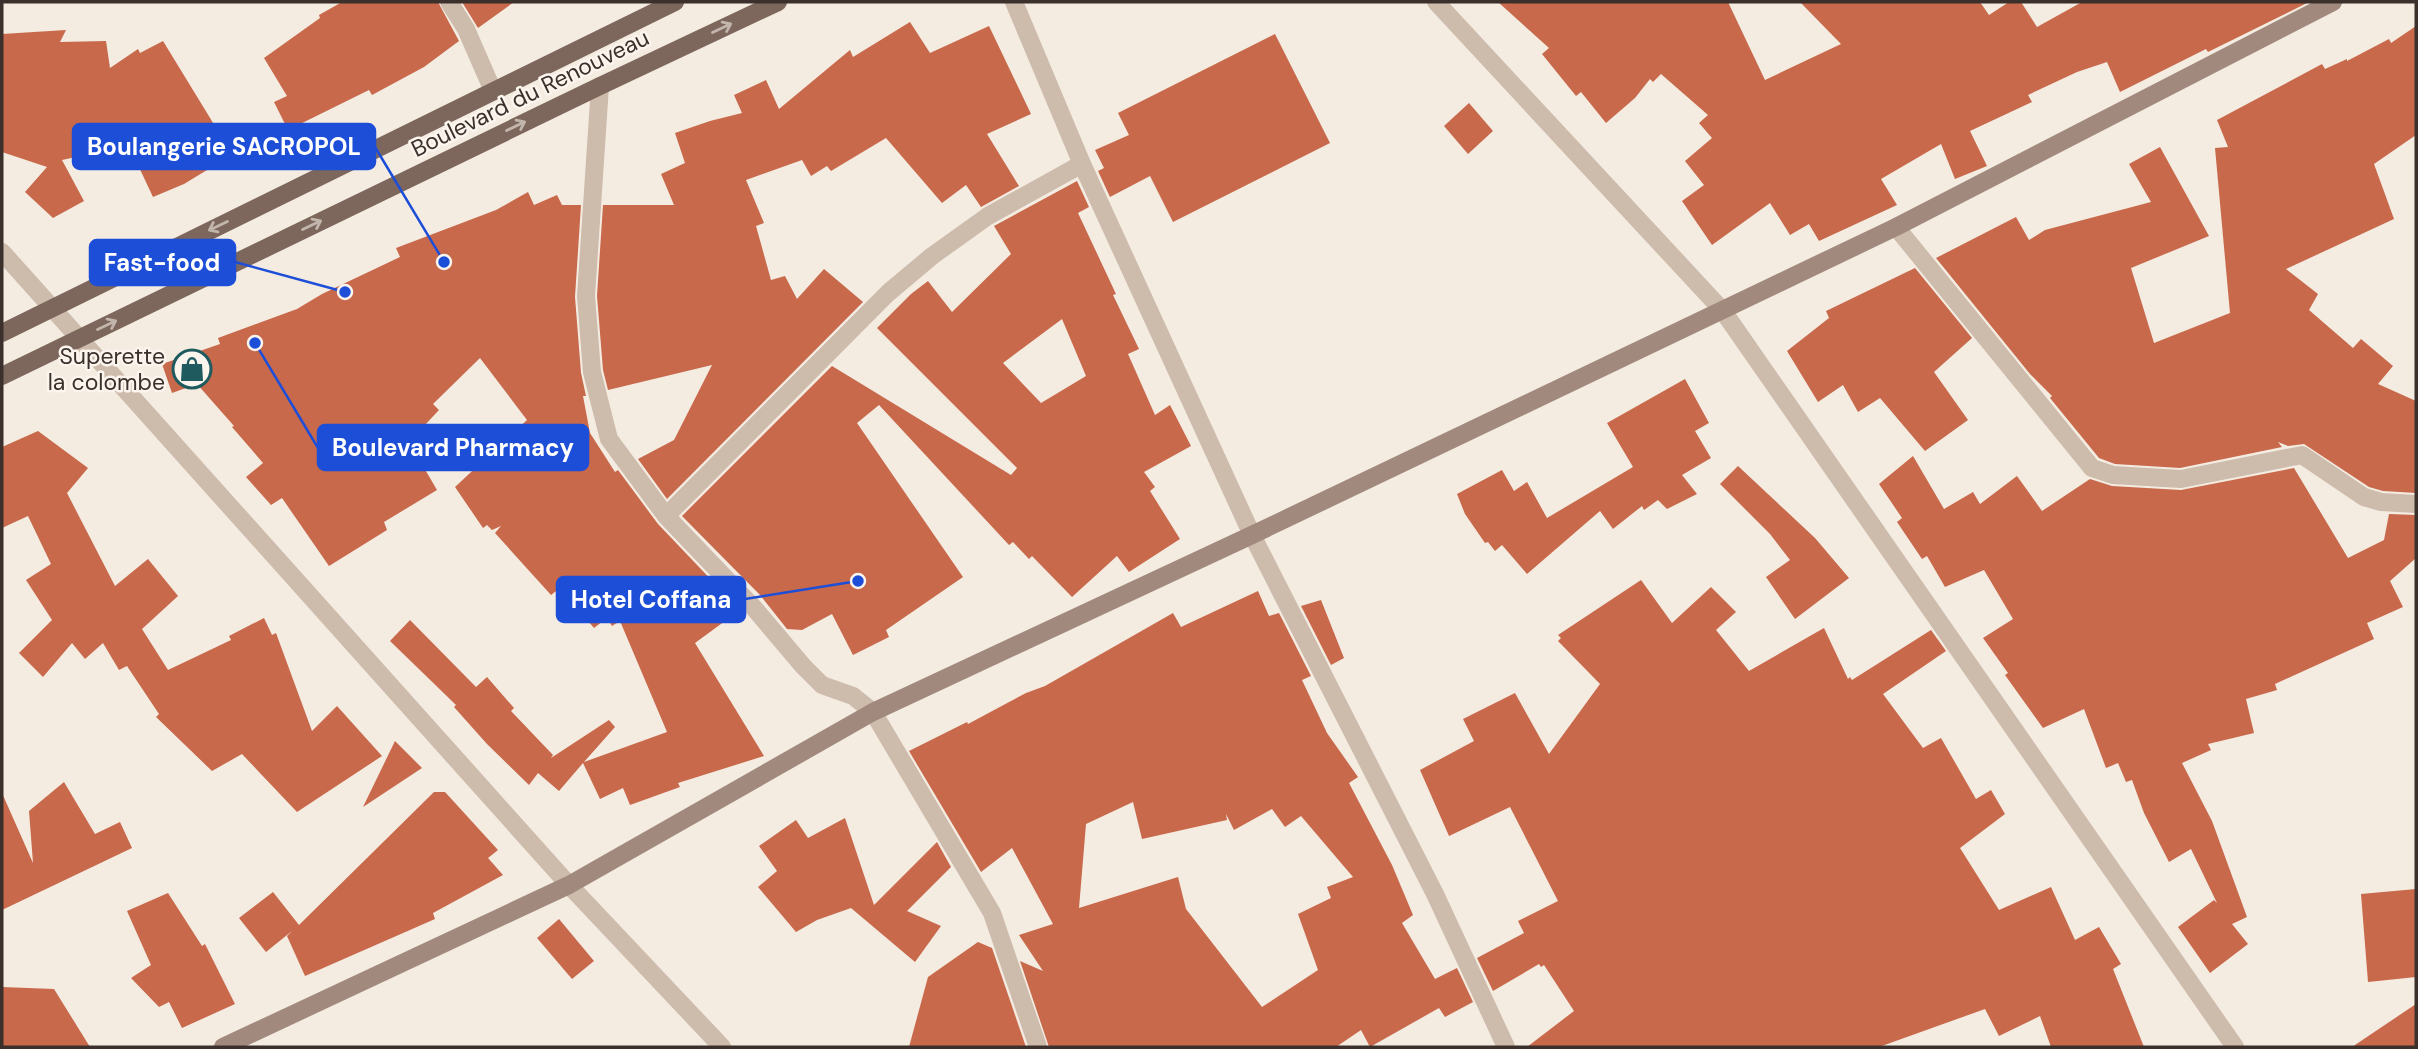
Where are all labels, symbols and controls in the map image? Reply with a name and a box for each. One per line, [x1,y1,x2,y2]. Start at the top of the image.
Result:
one-way arrow [711,21,732,34]
street label: Boulevard du Renouveau [406,22,654,164]
one-way arrow [505,119,526,132]
callout: Boulangerie SACROPOL [73,124,375,169]
text: Boulangerie SACROPOL [87,131,361,162]
one-way arrow [301,218,322,232]
one-way arrow [208,220,229,234]
callout: Fast-food [90,240,235,285]
text: Fast-food [104,247,220,278]
one-way arrow [96,317,117,331]
place label: Superette la colombe [48,341,165,397]
shop icon: Superette la colombe [171,348,213,390]
callout: Boulevard Pharmacy [318,425,588,470]
text: Boulevard Pharmacy [332,432,575,463]
callout: Hotel Coffana [557,577,745,622]
text: Hotel Coffana [571,584,731,615]

